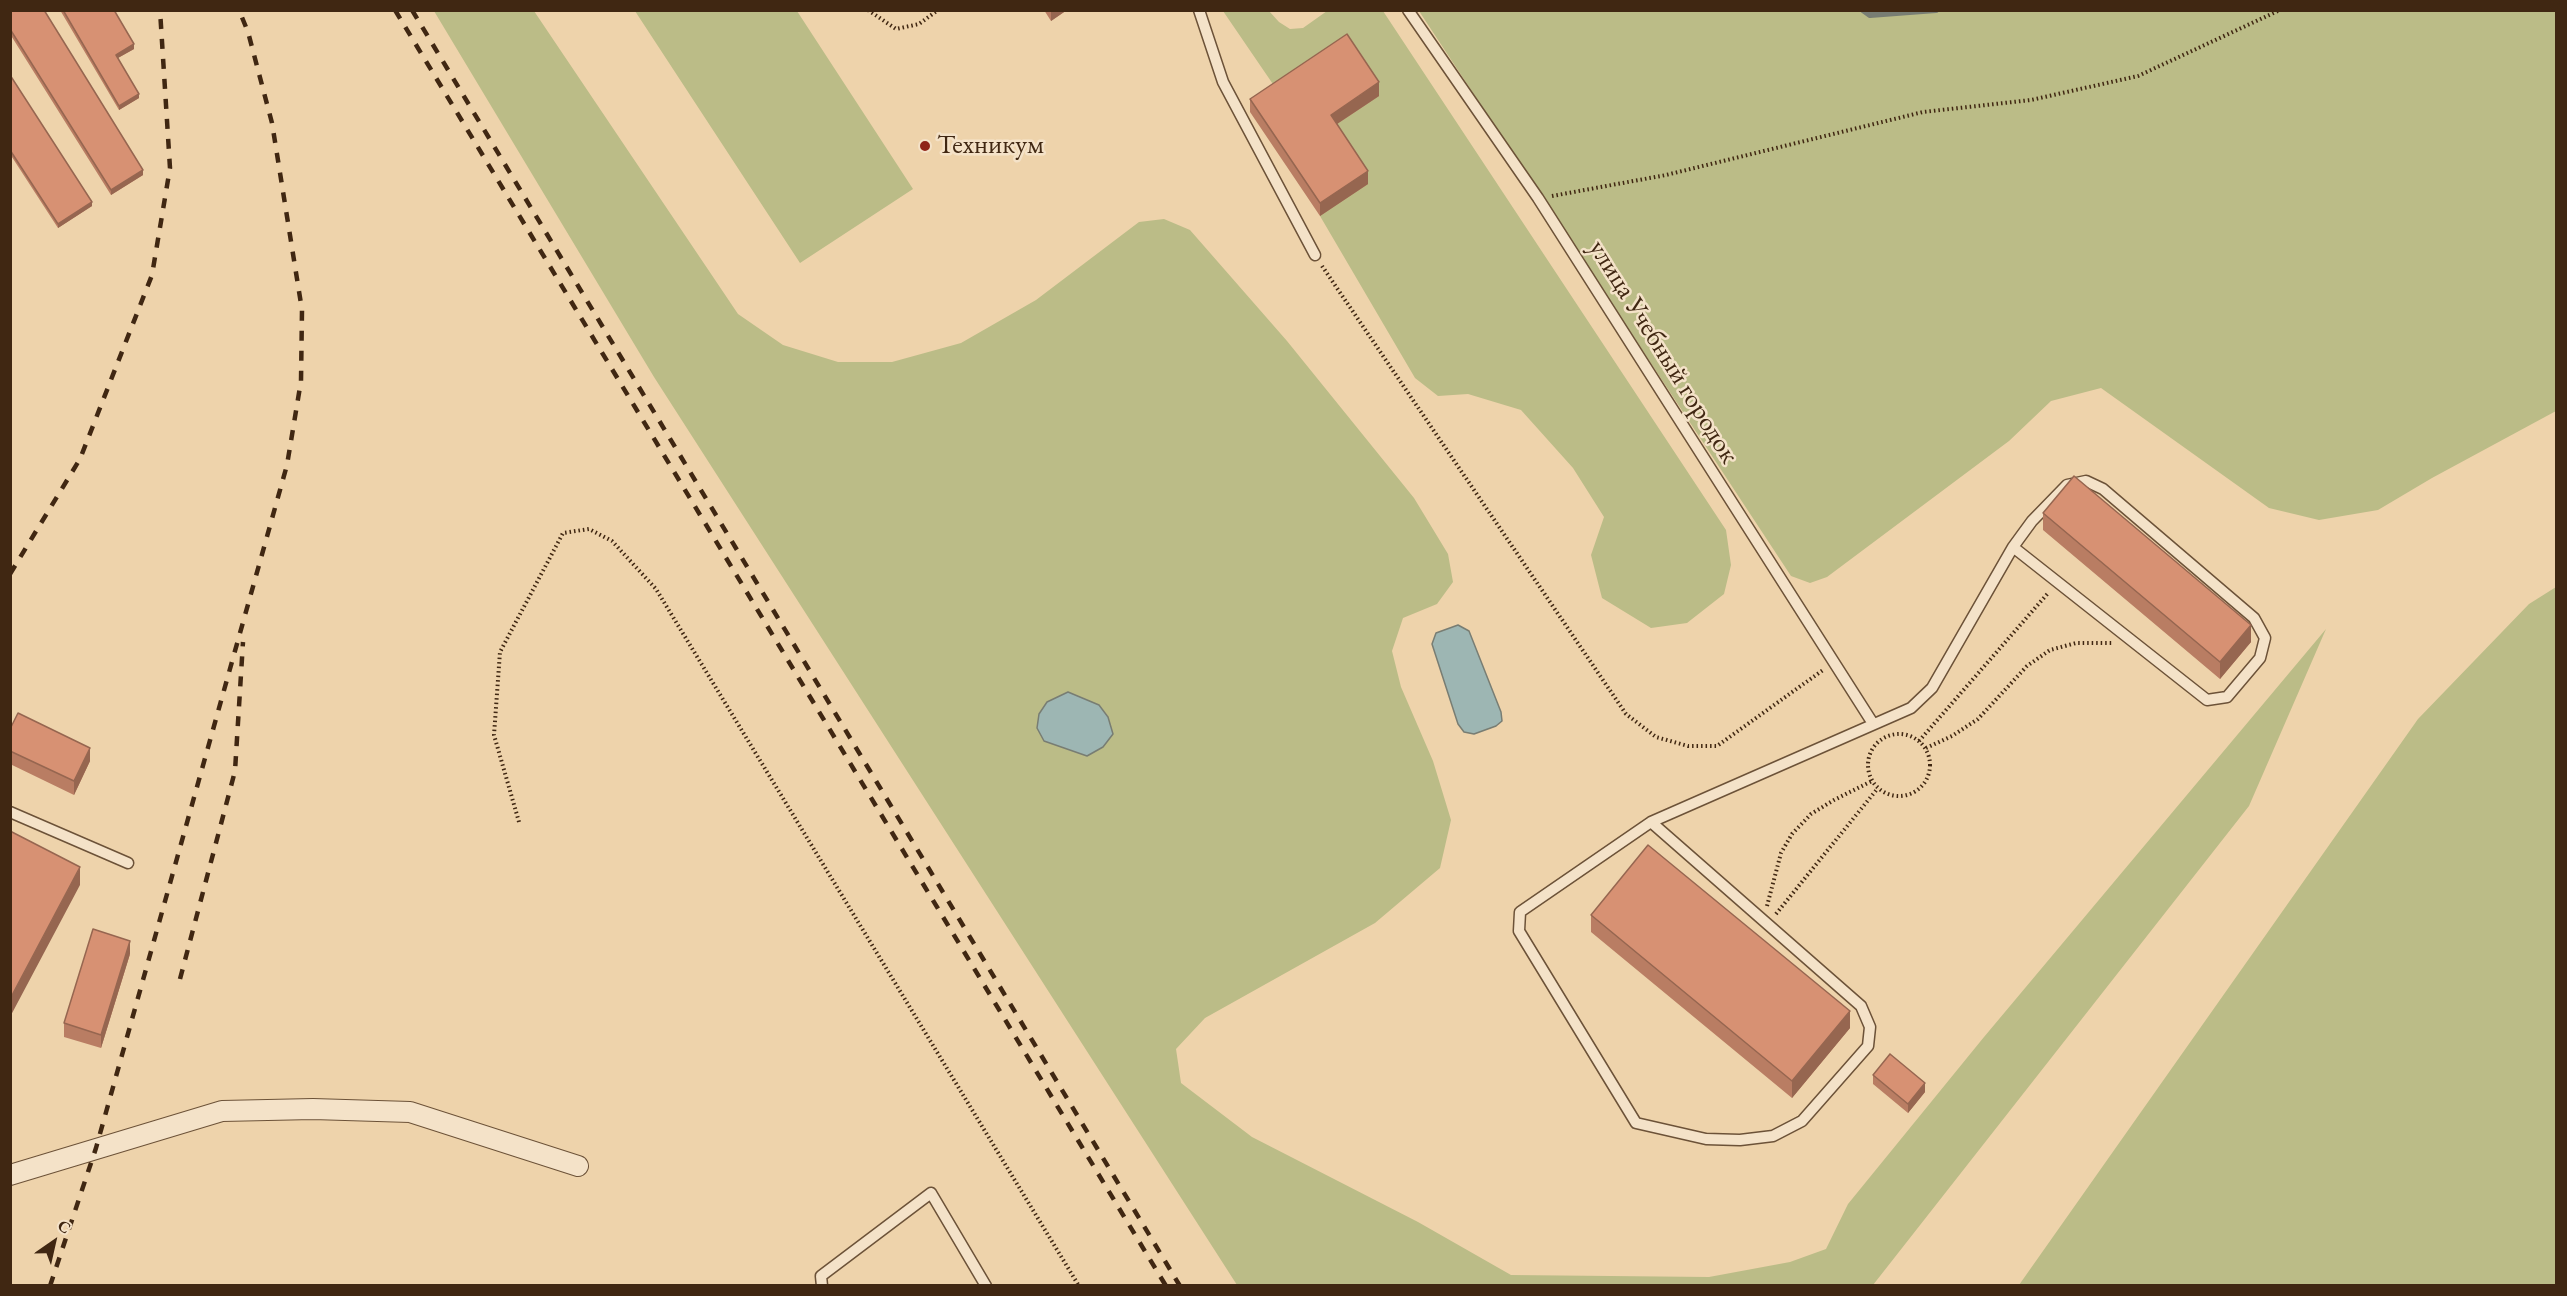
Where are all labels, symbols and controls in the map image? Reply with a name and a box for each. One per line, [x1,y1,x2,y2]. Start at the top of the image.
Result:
place label: Техникум [937,130,1044,162]
marker: Техникум [918,139,932,153]
street label: улица Учебный городок [1581,234,1745,470]
north arrow [24,1212,84,1272]
text: С [54,1215,75,1239]

